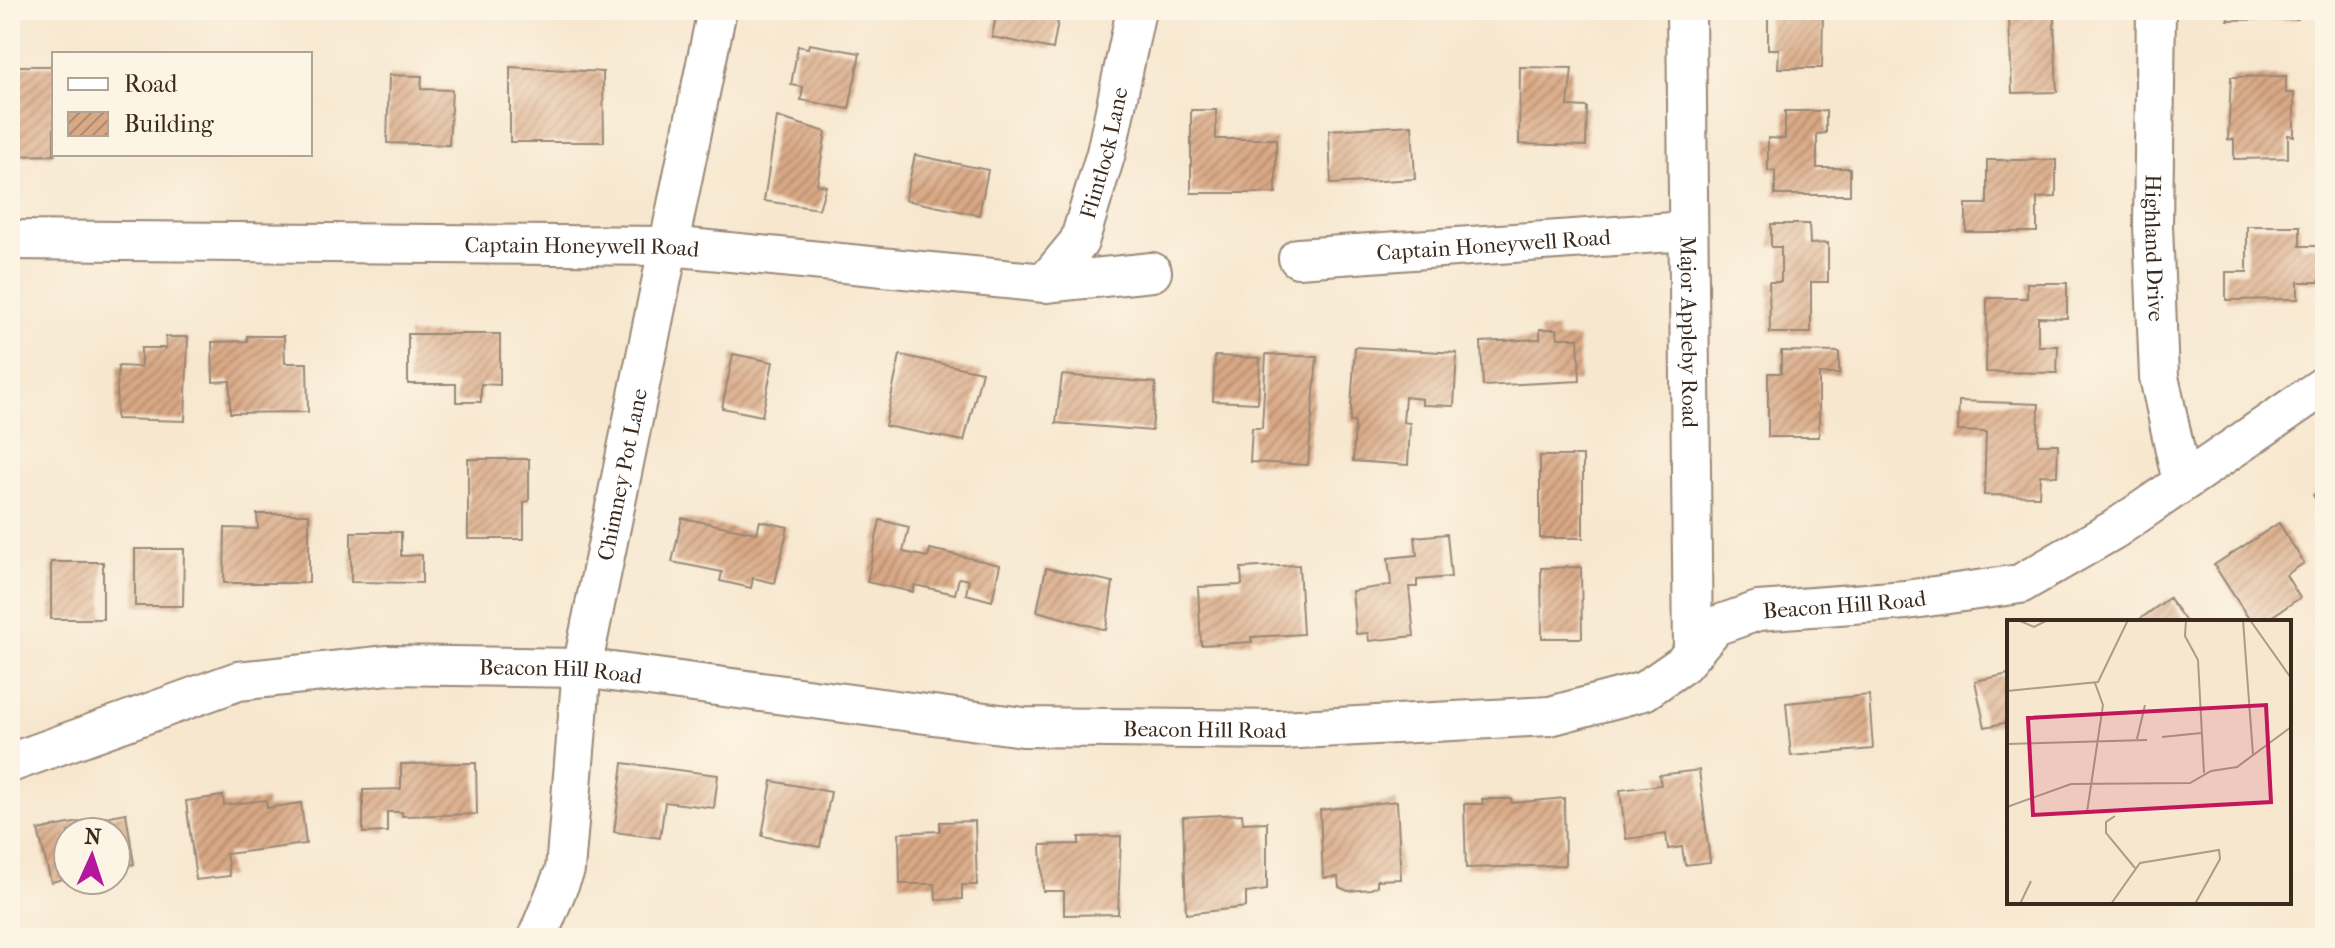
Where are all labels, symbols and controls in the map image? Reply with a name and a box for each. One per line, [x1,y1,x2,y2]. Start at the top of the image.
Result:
legend [52,52,312,156]
text: Road [124,70,178,98]
street label: Flintlock Lane [1075,85,1134,222]
text: Building [124,110,215,138]
street label: Highland Drive [2139,174,2169,322]
street label: Captain Honeywell Road [1376,224,1613,267]
street label: Captain Honeywell Road [464,232,701,263]
street label: Major Appleby Road [1674,236,1703,429]
street label: Chimney Pot Lane [592,386,653,563]
street label: Beacon Hill Road [1762,585,1929,625]
inset map [2007,620,2291,904]
street label: Beacon Hill Road [479,654,645,690]
street label: Beacon Hill Road [1123,716,1288,744]
north arrow [52,816,132,896]
text: N [84,824,102,850]

